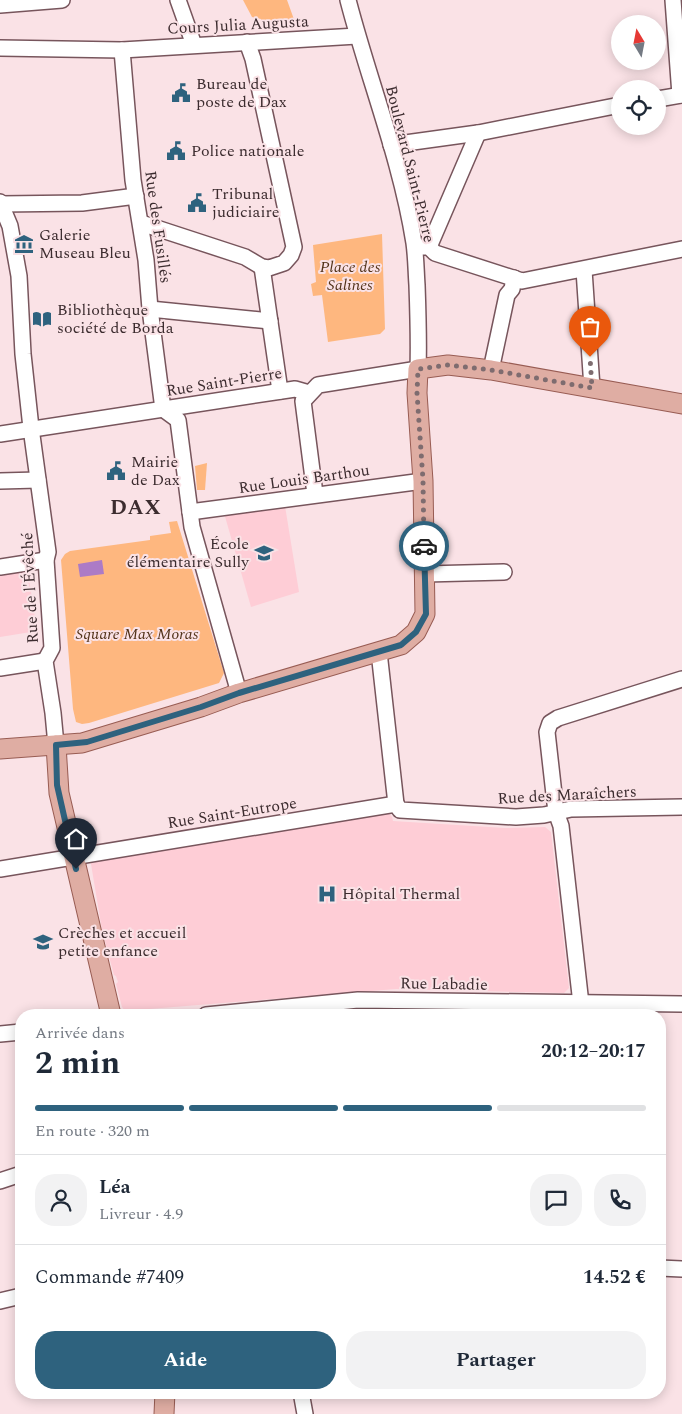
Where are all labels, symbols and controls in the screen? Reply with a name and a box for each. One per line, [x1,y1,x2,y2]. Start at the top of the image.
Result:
street label: Cours Julia Augusta [167,9,310,41]
north arrow [611,15,666,70]
map controls [611,15,666,135]
place label: Bureau de poste de Dax [196,72,287,114]
button: locate [611,80,666,135]
public building icon: Bureau de poste de Dax [170,82,192,104]
street label: Boulevard Saint-Pierre [379,83,441,245]
place label: Police nationale [191,139,304,163]
public building icon: Police nationale [165,140,187,162]
street label: Rue des Fusillés [138,169,178,285]
place label: Tribunal judiciaire [212,182,280,224]
public building icon: Tribunal judiciaire [186,192,208,214]
place label: Galerie Museau Bleu [39,223,131,265]
museum icon: Galerie Museau Bleu [13,233,35,255]
park label: Place des Salines [320,255,381,297]
place label: Bibliothèque société de Borda [57,298,174,340]
pin [569,306,611,357]
library icon: Bibliothèque société de Borda [31,308,53,330]
icon: bag [576,313,604,341]
street label: Rue Saint-Pierre [164,361,284,403]
place label: Mairie de Dax [131,450,180,492]
street label: Rue Louis Barthou [237,458,371,500]
public building icon: Mairie de Dax [105,460,127,482]
district label: DAX [110,492,162,524]
courier [399,521,449,571]
street label: Rue de l'Évêché [15,532,45,644]
place label: École élémentaire Sully [127,532,250,574]
icon: car [410,532,438,560]
school or university icon: École élémentaire Sully [253,542,275,564]
park label: Square Max Moras [76,622,199,646]
street label: Rue des Maraîchers [497,779,637,811]
street label: Rue Saint-Eutrope [166,791,298,835]
pin [55,818,97,869]
icon: home [62,825,90,853]
place label: Hôpital Thermal [342,882,460,906]
hospital icon: Hôpital Thermal [316,883,338,905]
place label: Crèches et accueil petite enfance [58,921,186,963]
school or university icon: Crèches et accueil petite enfance [32,931,54,953]
street label: Rue Labadie [400,971,488,997]
text: Arrivée dans [35,1021,125,1045]
text: 20:12–20:17 [541,1037,646,1066]
text: 2 min [35,1039,120,1088]
text: En route · 320 m [35,1119,150,1143]
text: Léa [99,1173,131,1202]
button: person [35,1174,87,1226]
button: chat [530,1174,582,1226]
button: phone [594,1174,646,1226]
text: Livreur · 4.9 [99,1202,183,1226]
text: Commande #7409 [35,1263,184,1292]
text: 14.52 € [583,1263,646,1292]
button: Aide [35,1331,336,1389]
button: Partager [346,1331,646,1389]

